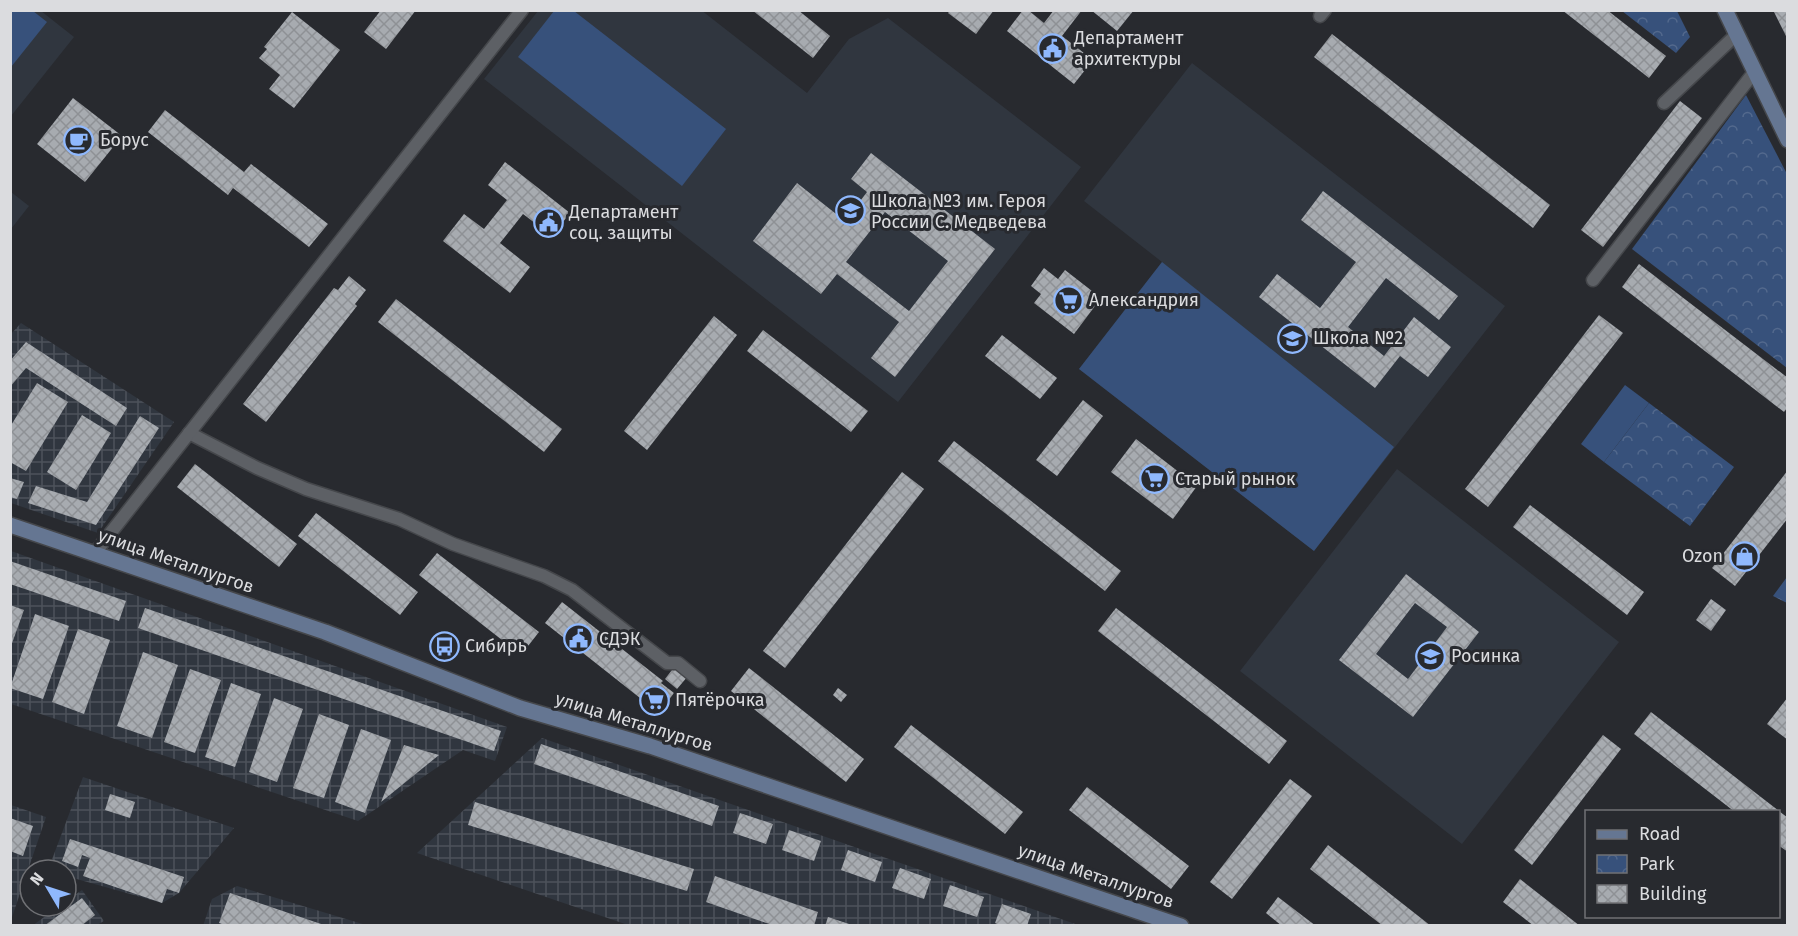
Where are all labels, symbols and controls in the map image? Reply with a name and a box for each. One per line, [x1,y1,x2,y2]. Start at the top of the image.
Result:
place label: Департамент архитектуры [1073,27,1184,70]
public building icon: Департамент архитектуры [1037,32,1069,64]
cafe icon: Борус [63,124,95,156]
place label: Борус [100,129,149,151]
place label: Школа №3 им. Героя России С. Медведева [871,190,1047,233]
school or university icon: Школа №3 им. Героя России С. Медведева [834,195,866,227]
place label: Департамент соц. защиты [568,201,679,244]
public building icon: Департамент соц. защиты [532,206,564,238]
supermarket icon: Александрия [1052,284,1084,316]
place label: Александрия [1089,289,1199,311]
school or university icon: Школа №2 [1276,322,1308,354]
place label: Школа №2 [1313,327,1403,349]
supermarket icon: Старый рынок [1138,463,1170,495]
place label: Старый рынок [1175,468,1296,490]
street label: улица Металлургов [95,524,257,598]
shop icon: Ozon [1728,540,1760,572]
place label: Ozon [1682,545,1723,567]
public building icon: СДЭК [562,623,594,655]
place label: СДЭК [599,628,641,650]
bus stop icon: Сибирь [428,630,460,662]
place label: Сибирь [465,635,527,657]
school or university icon: Росинка [1414,640,1446,672]
place label: Росинка [1451,645,1520,667]
supermarket icon: Пятёрочка [638,684,670,716]
street label: улица Металлургов [553,688,715,756]
place label: Пятёрочка [675,689,765,711]
legend [1585,810,1780,918]
text: Road [1639,823,1681,845]
street label: улица Металлургов [1015,839,1177,913]
text: Park [1639,853,1675,875]
north arrow [18,858,78,918]
text: N [26,869,47,889]
text: Building [1639,883,1707,905]

